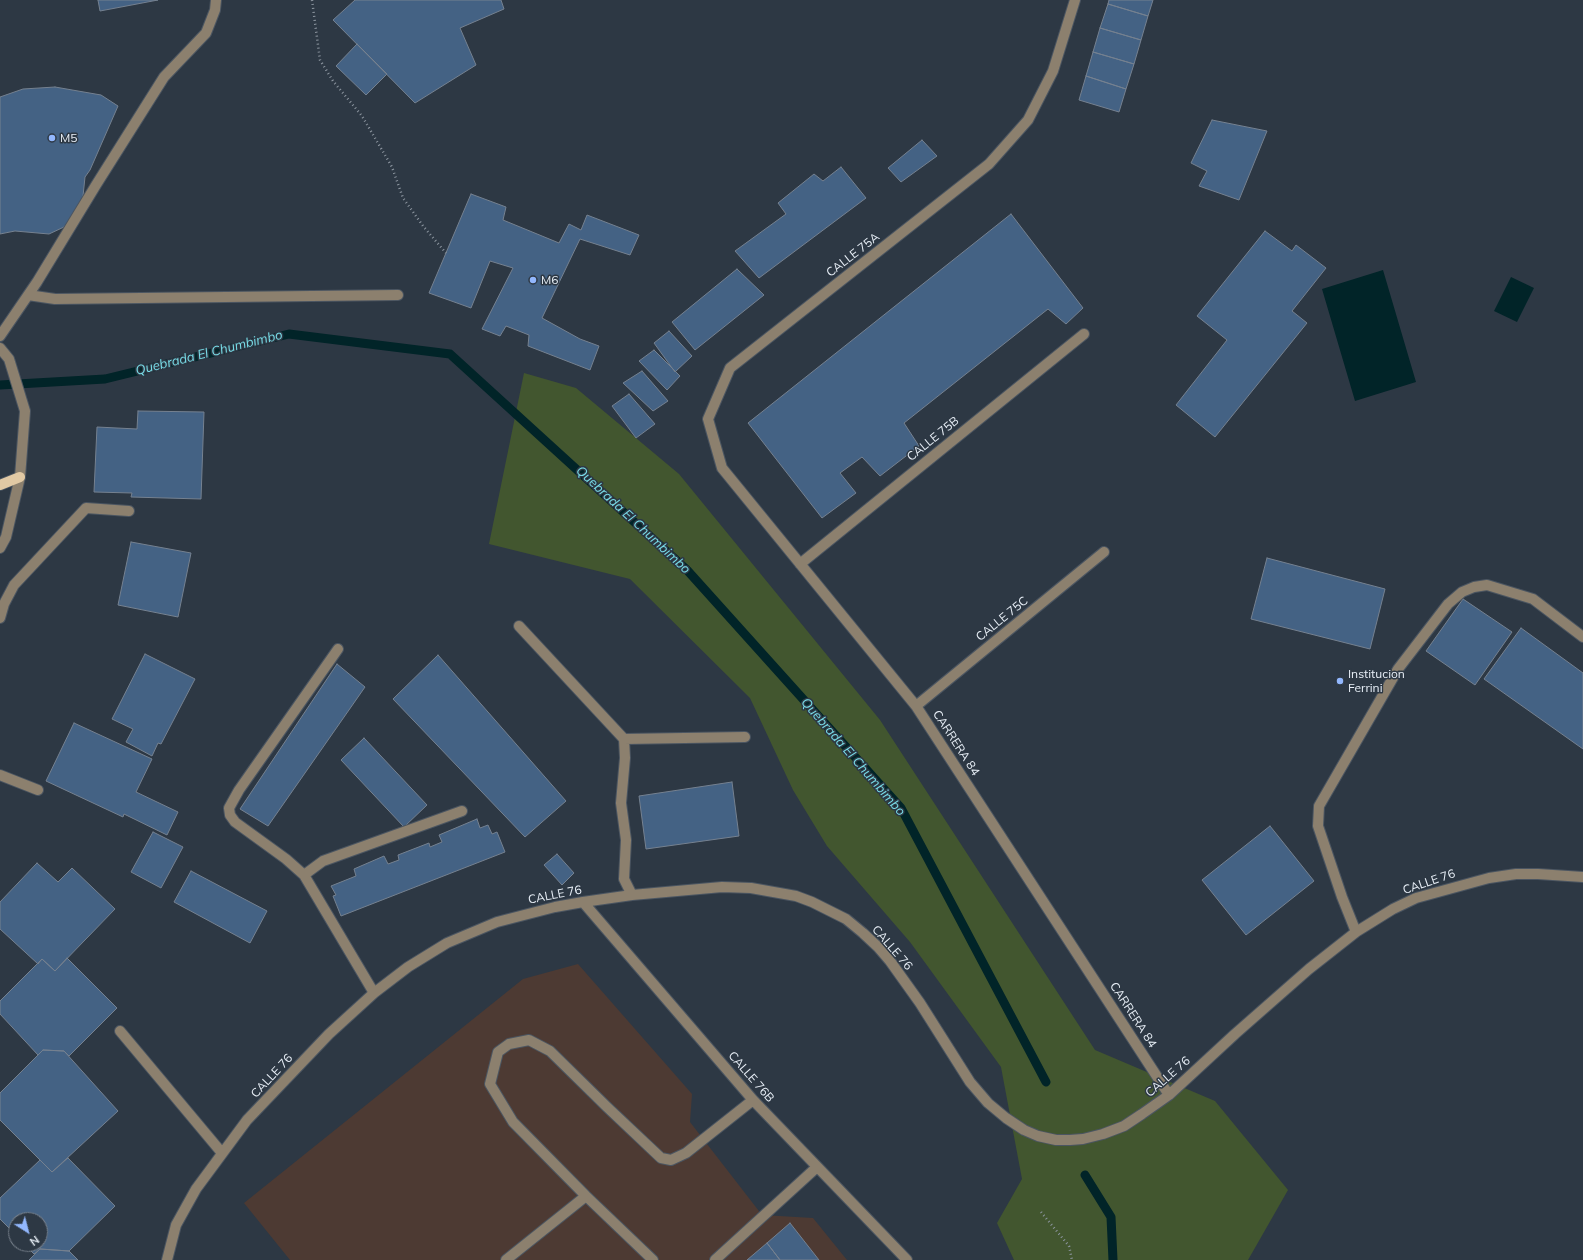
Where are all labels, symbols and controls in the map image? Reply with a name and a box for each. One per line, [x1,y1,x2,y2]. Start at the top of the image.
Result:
place label: M5 [60,131,77,145]
marker: M5 [47,133,57,143]
street label: CALLE 75A [824,230,882,280]
place label: M6 [541,273,558,287]
marker: M6 [528,275,538,285]
water label: Quebrada El Chumbimbo [134,327,284,379]
street label: CALLE 75B [904,414,962,464]
water label: Quebrada El Chumbimbo [572,463,694,577]
street label: CALLE 75C [973,594,1031,644]
place label: Institucion Ferrini [1348,667,1405,695]
marker: Institucion Ferrini [1335,676,1345,686]
water label: Quebrada El Chumbimbo [798,695,908,819]
street label: CARRERA 84 [930,708,982,778]
street label: CALLE 76 [1401,866,1457,898]
street label: CALLE 76 [527,883,583,907]
street label: CALLE 76 [869,923,915,973]
street label: CARRERA 84 [1107,980,1159,1050]
street label: CALLE 76B [725,1049,777,1105]
street label: CALLE 76 [248,1051,296,1101]
street label: CALLE 76 [1143,1054,1193,1100]
north arrow [8,1212,48,1252]
text: N [27,1233,42,1249]

